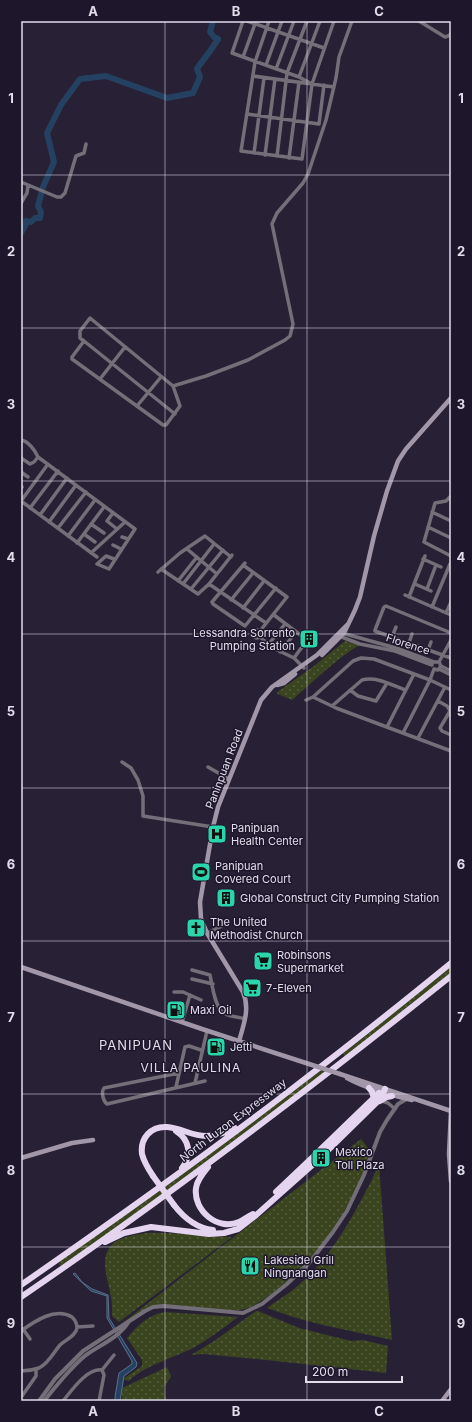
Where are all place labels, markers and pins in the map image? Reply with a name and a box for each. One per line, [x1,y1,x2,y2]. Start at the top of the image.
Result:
place label: Lessandra Sorrento Pumping Station [193,626,295,653]
building icon: Lessandra Sorrento Pumping Station [298,628,320,650]
place label: Panipuan Health Center [231,821,303,848]
hospital icon: Panipuan Health Center [206,823,228,845]
place label: Panipuan Covered Court [215,859,291,886]
sports icon: Panipuan Covered Court [190,861,212,883]
building icon: Global Construct City Pumping Station [215,887,237,909]
place label: Global Construct City Pumping Station [240,891,439,905]
place label: The United Methodist Church [210,915,303,942]
church icon: The United Methodist Church [185,917,207,939]
place label: Robinsons Supermarket [277,948,344,975]
supermarket icon: Robinsons Supermarket [252,950,274,972]
supermarket icon: 7-Eleven [241,977,263,999]
place label: 7-Eleven [266,981,312,995]
fuel station icon: Maxi Oil [165,999,187,1021]
place label: Maxi Oil [190,1003,232,1017]
fuel station icon: Jetti [205,1036,227,1058]
place label: Jetti [230,1040,252,1054]
place label: Mexico Toll Plaza [335,1145,384,1172]
building icon: Mexico Toll Plaza [310,1147,332,1169]
place label: Lakeside Grill Ningnangan [264,1253,334,1280]
restaurant icon: Lakeside Grill Ningnangan [239,1255,261,1277]

